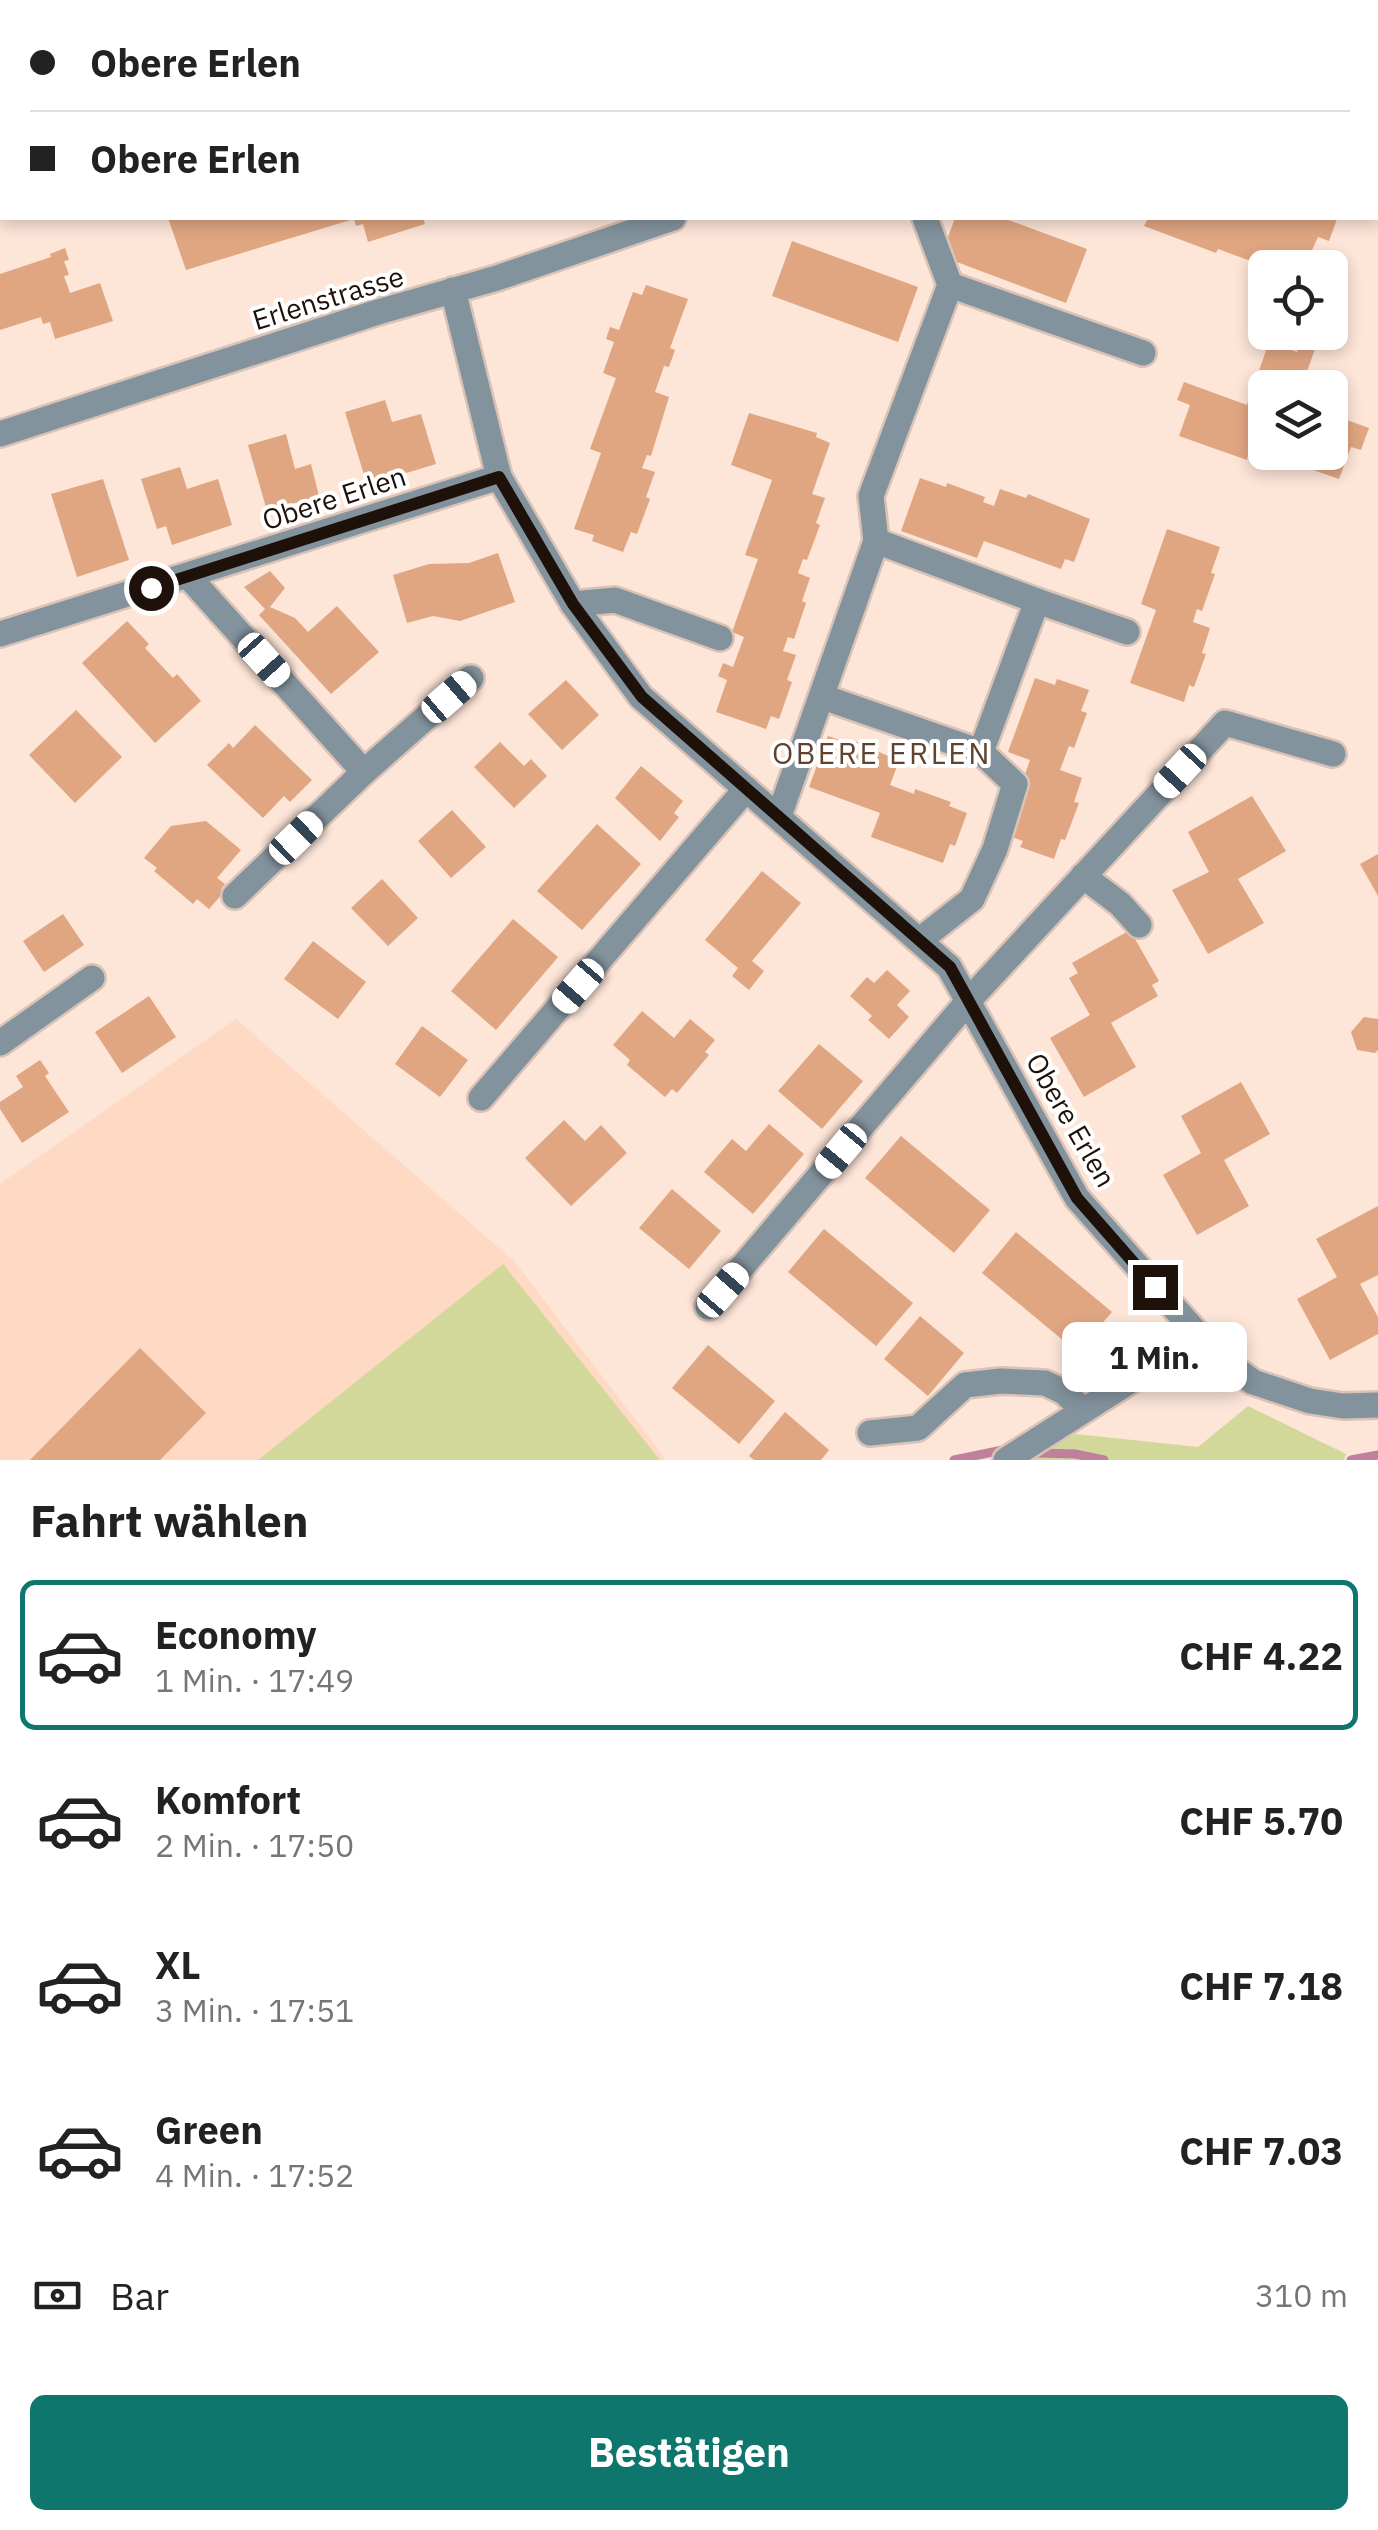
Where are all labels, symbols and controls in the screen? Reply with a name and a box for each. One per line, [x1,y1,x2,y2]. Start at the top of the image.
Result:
text: Obere Erlen [90,38,301,87]
text: Obere Erlen [90,134,301,183]
map controls [1248,250,1348,470]
button: locate [1248,250,1348,350]
street label: Erlenstrasse [248,257,408,338]
button: layers [1248,370,1348,470]
street label: Obere Erlen [257,457,410,538]
route start [129,566,174,611]
car [233,628,295,692]
car [417,666,481,728]
district label: OBERE ERLEN [772,733,992,772]
car [1149,739,1211,803]
car [264,806,328,870]
car [547,954,609,1018]
street label: Obere Erlen [1018,1046,1125,1194]
car [810,1118,872,1184]
car [692,1258,754,1322]
route end [1133,1265,1178,1310]
callout: 1 Min. [1062,1322,1248,1392]
text: 1 Min. [1109,1336,1200,1378]
text: Fahrt wählen [30,1491,309,1549]
icon: car [35,1610,125,1700]
text: Economy [155,1610,317,1659]
text: CHF 4.22 [1179,1631,1343,1680]
text: 1 Min. · 17:49 [155,1659,354,1701]
icon: car [35,1775,125,1865]
text: Komfort [155,1775,301,1824]
text: CHF 5.70 [1179,1796,1343,1845]
text: 2 Min. · 17:50 [155,1824,354,1866]
icon: car [35,1940,125,2030]
text: XL [155,1940,201,1989]
text: CHF 7.18 [1179,1961,1343,2010]
text: 3 Min. · 17:51 [155,1989,354,2031]
icon: car [35,2105,125,2195]
text: Green [155,2105,263,2154]
text: CHF 7.03 [1179,2126,1343,2175]
text: 4 Min. · 17:52 [155,2154,354,2196]
icon: cash [30,2268,85,2323]
text: Bar [110,2271,169,2320]
text: 310 m [1255,2274,1348,2316]
button: Bestätigen [30,2395,1348,2510]

